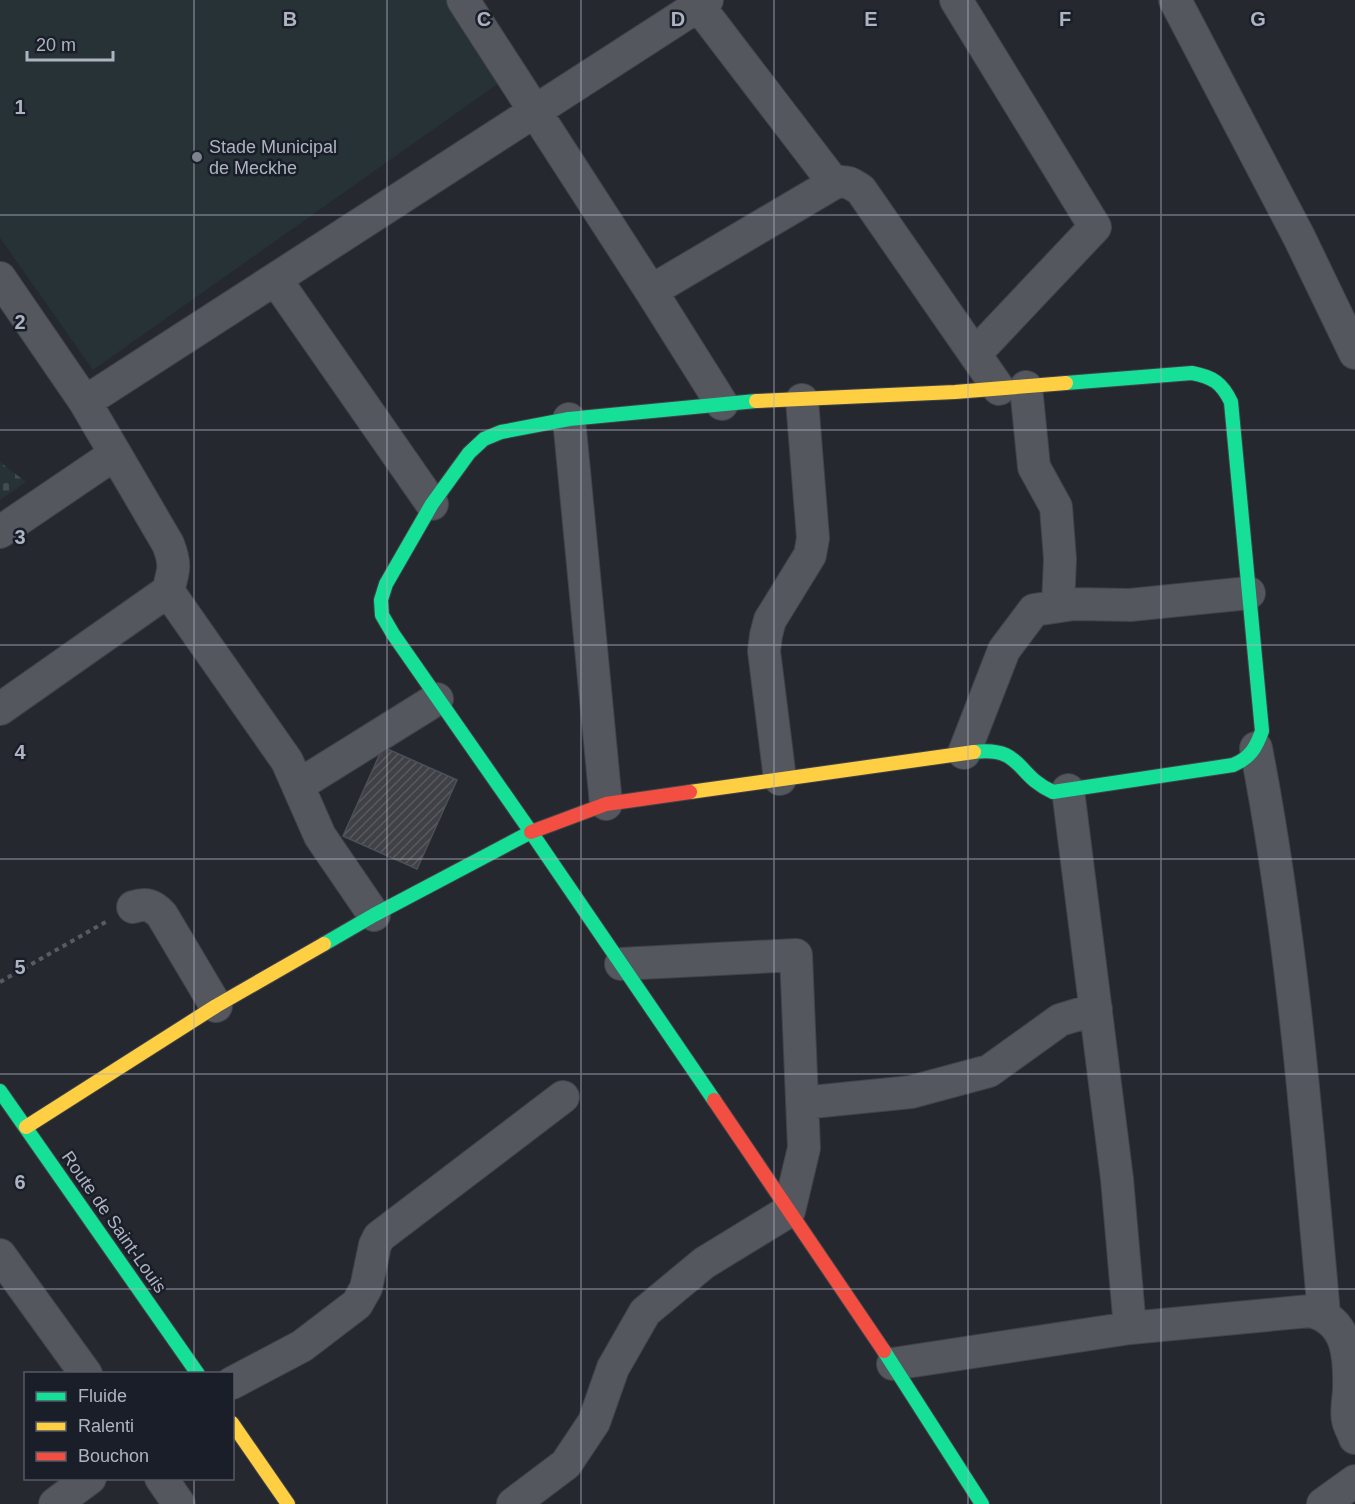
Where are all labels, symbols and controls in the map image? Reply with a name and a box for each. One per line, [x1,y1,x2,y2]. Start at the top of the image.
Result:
text: B [283,8,297,30]
text: C [477,8,491,30]
text: D [671,8,685,30]
text: E [864,8,878,30]
text: F [1059,8,1071,30]
text: G [1250,8,1266,30]
scale bar [27,24,112,62]
text: 20 m [36,35,76,55]
text: 1 [14,96,26,118]
place label: Stade Municipal de Meckhe [209,137,337,178]
marker: Stade Municipal de Meckhe [190,150,204,164]
text: 2 [14,311,26,333]
text: 3 [14,526,26,548]
text: 4 [14,741,26,763]
text: 5 [14,956,26,978]
street label: Route de Saint-Louis [58,1147,170,1297]
text: 6 [14,1171,26,1193]
legend [24,1372,234,1480]
text: Fluide [78,1386,127,1406]
text: Ralenti [78,1416,134,1436]
text: Bouchon [78,1446,149,1466]

